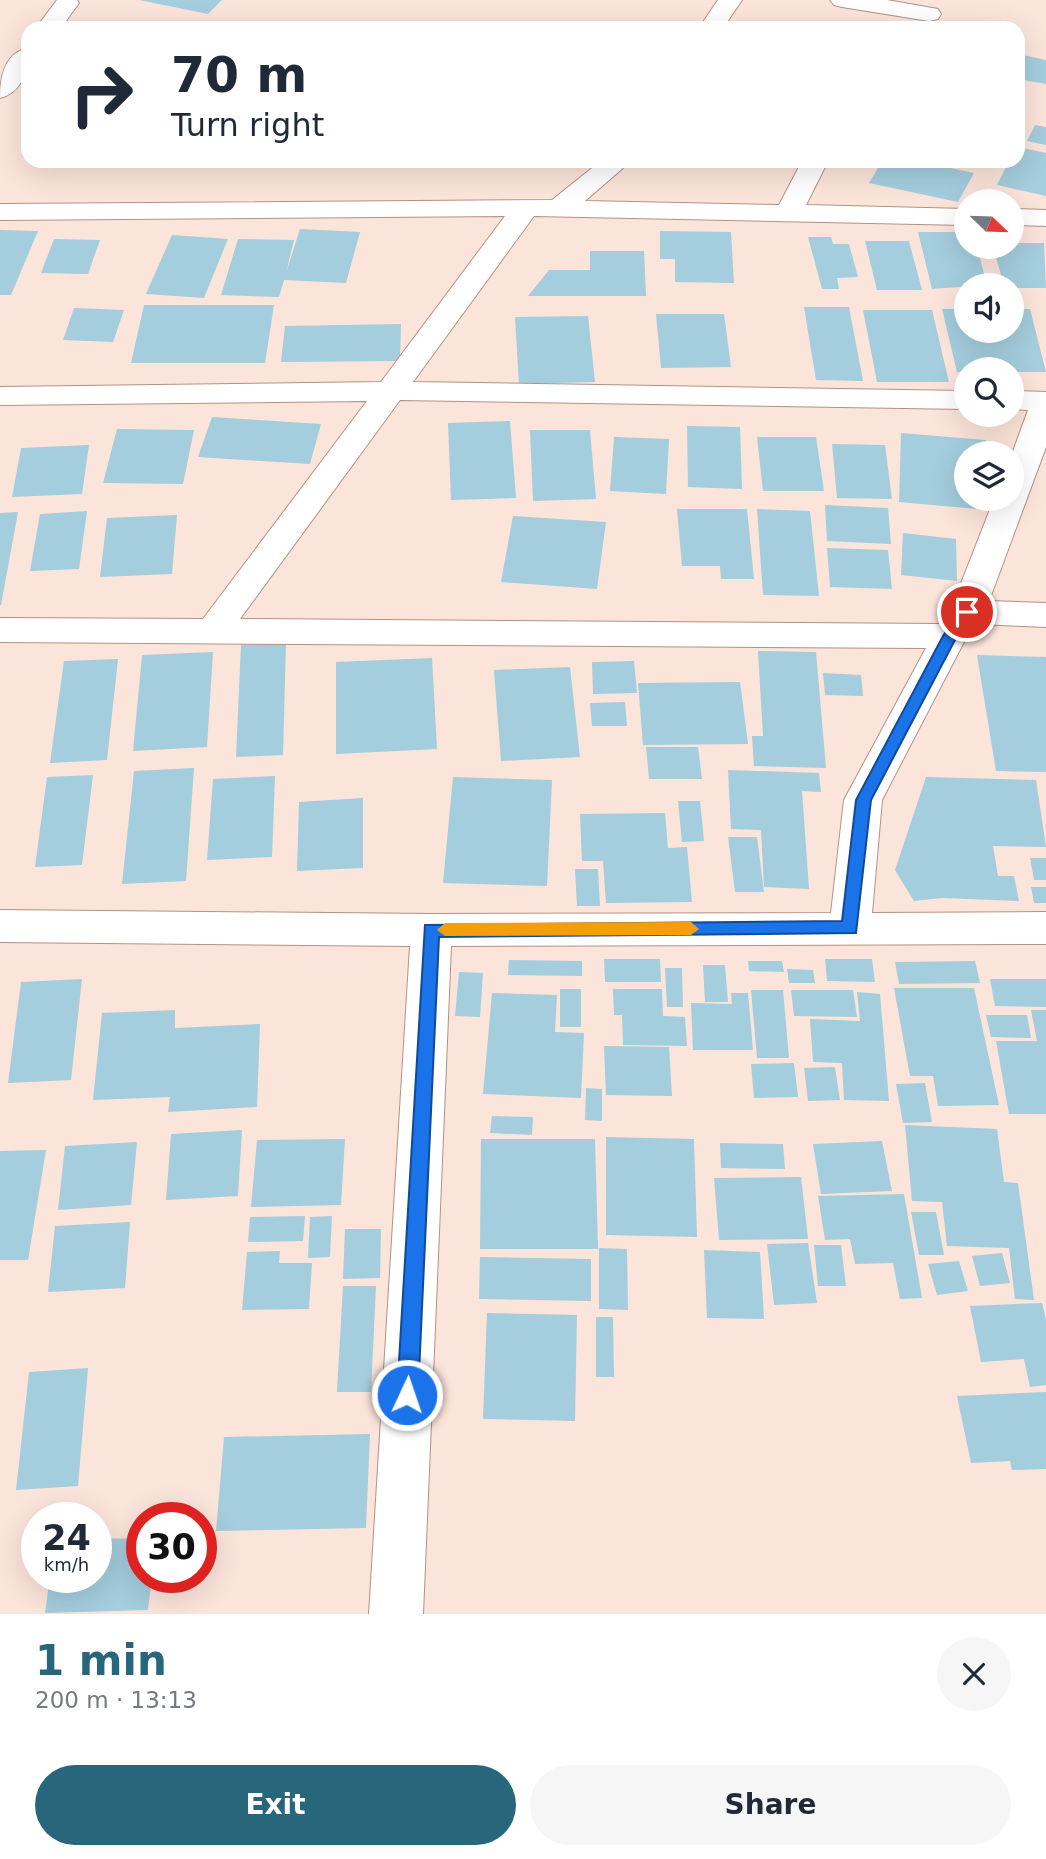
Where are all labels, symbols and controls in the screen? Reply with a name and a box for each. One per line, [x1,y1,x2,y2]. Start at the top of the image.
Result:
text: 70 m [171,47,307,104]
icon: right [56,49,147,140]
text: Turn right [171,106,324,144]
north arrow [954,189,1024,259]
map controls [954,189,1024,511]
button: sound [954,273,1024,343]
button: search [954,357,1024,427]
button: layers [954,441,1024,511]
pin [937,582,997,642]
icon: arrive [948,593,986,631]
position arrow [370,1358,444,1432]
speed limit sign: 30 [126,1502,217,1593]
text: 24 [42,1518,91,1558]
text: km/h [44,1554,89,1575]
text: 1 min [35,1636,167,1685]
button: close [937,1637,1011,1711]
text: 200 m · 13:13 [35,1687,197,1713]
button: Exit [35,1765,516,1845]
button: Share [530,1765,1011,1845]

